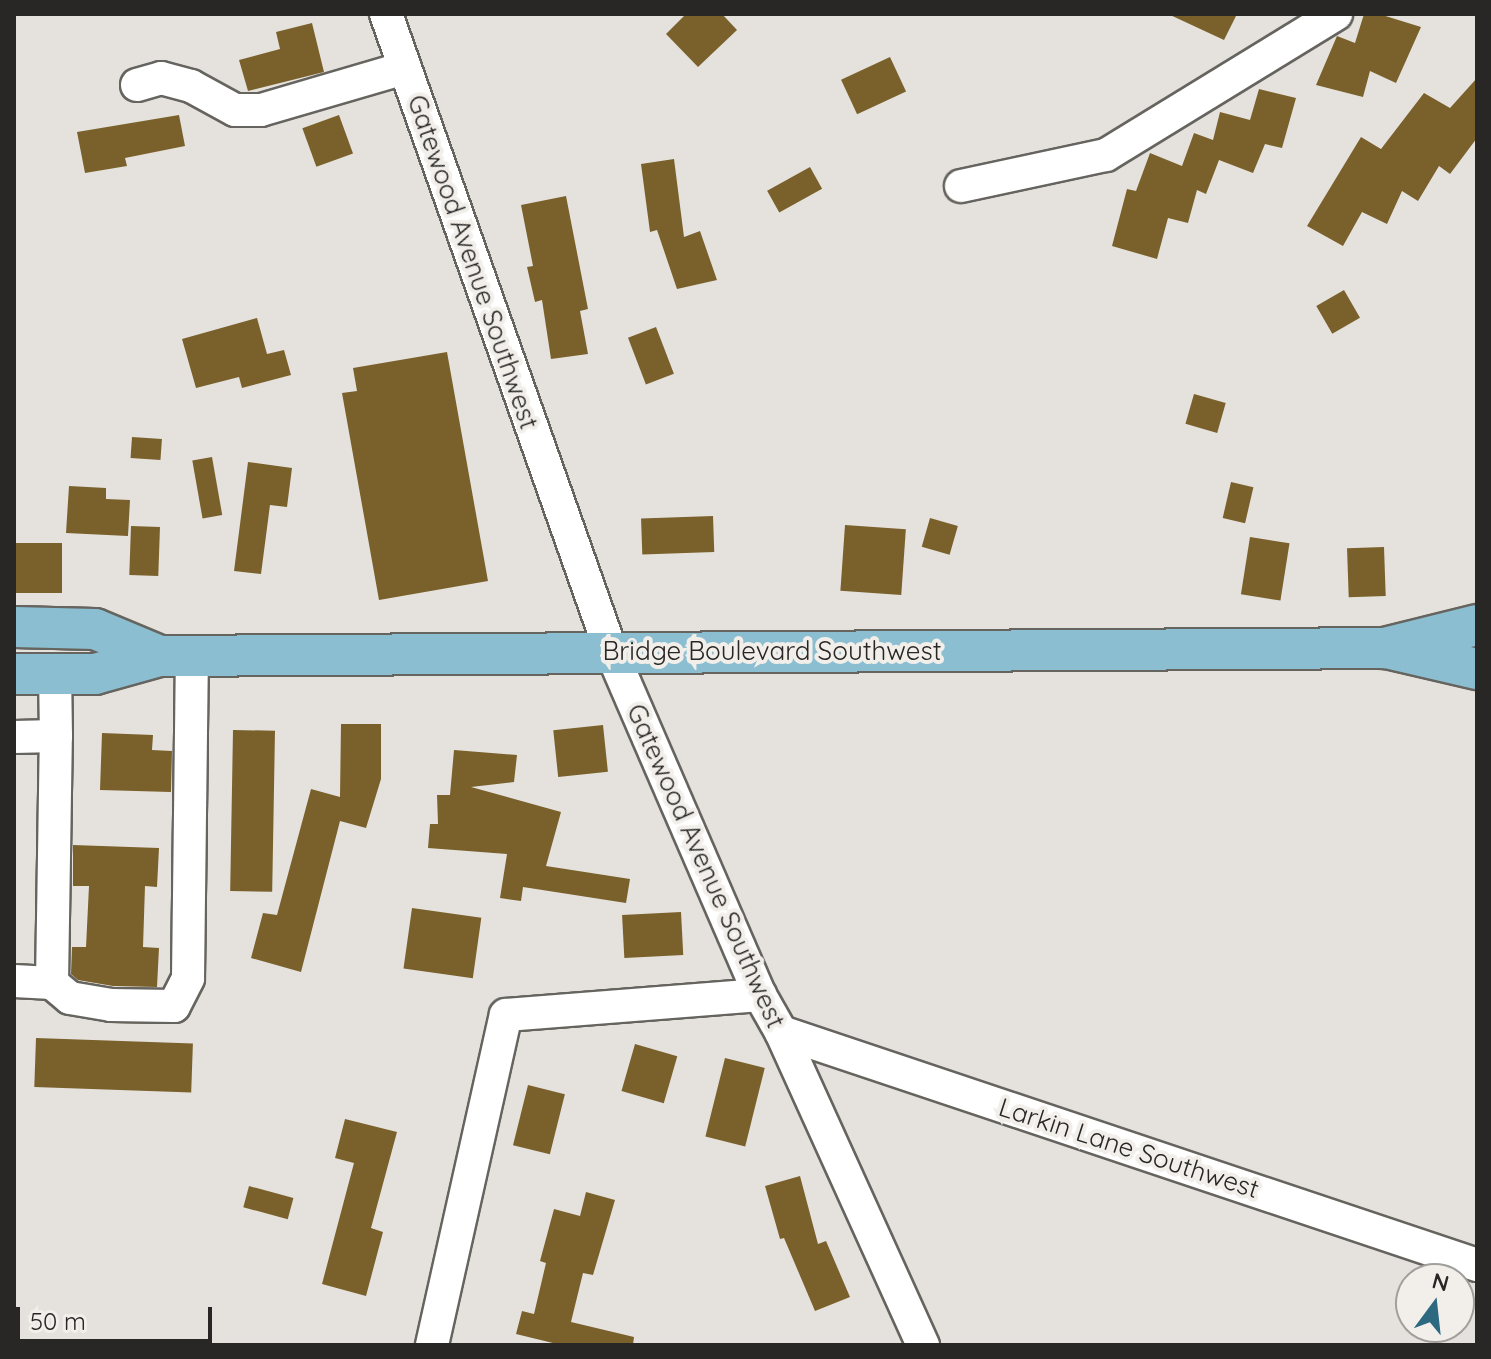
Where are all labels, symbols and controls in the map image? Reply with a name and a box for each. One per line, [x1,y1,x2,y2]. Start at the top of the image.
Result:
street label: Gatewood Avenue Southwest [401,91,545,433]
street label: Bridge Boulevard Southwest [602,635,942,667]
street label: Gatewood Avenue Southwest [620,699,792,1033]
street label: Larkin Lane Southwest [995,1091,1263,1205]
north arrow [1395,1263,1475,1343]
text: N [1429,1266,1452,1297]
scale bar [20,1291,216,1341]
text: 50 m [30,1306,86,1336]

